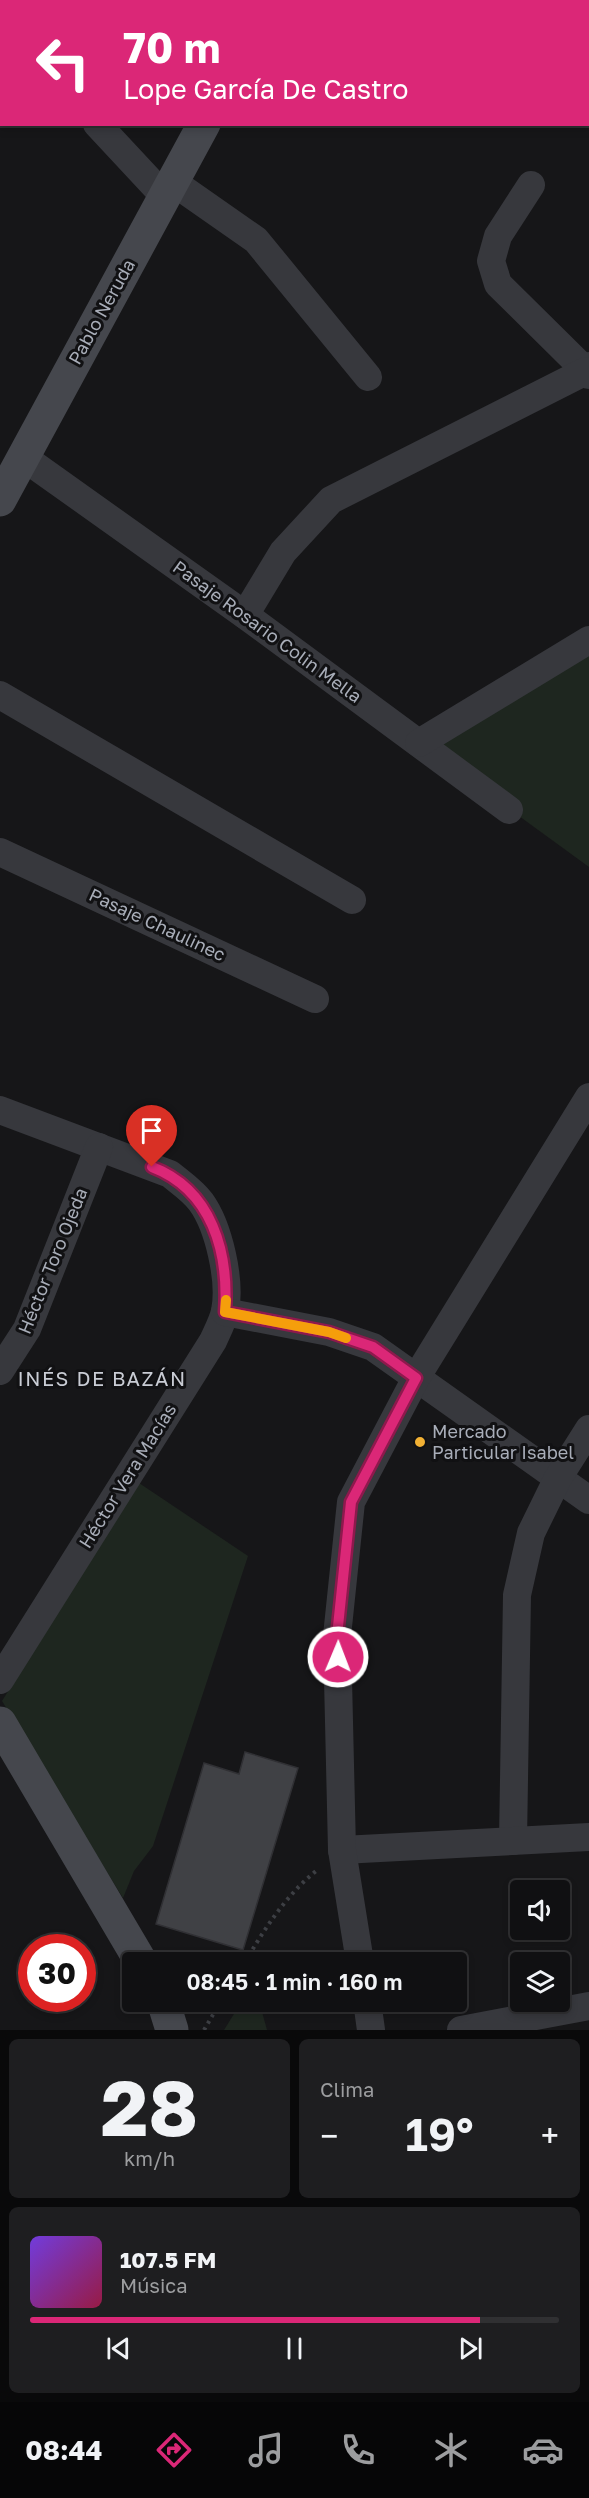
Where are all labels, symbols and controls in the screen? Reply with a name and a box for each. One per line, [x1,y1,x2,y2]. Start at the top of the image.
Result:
text: 70 m [123,22,220,72]
icon: left [24,24,102,102]
text: Lope García De Castro [123,73,408,105]
street label: Pablo Neruda [63,255,139,368]
street label: Pasaje Rosario Colin Mella [169,555,366,707]
street label: Pasaje Chaulinec [86,883,229,965]
pin [126,1105,177,1167]
icon: arrive [135,1114,168,1147]
street label: Héctor Toro Ojeda [13,1184,91,1337]
district label: INÉS DE BAZÁN [17,1366,187,1390]
street label: Héctor Vera Macías [74,1399,181,1552]
place label: Mercado Particular Isabel [432,1420,574,1463]
marker: Mercado Particular Isabel [413,1435,427,1449]
position arrow [306,1625,370,1689]
map controls [510,1880,570,2012]
button: sound [510,1880,570,1940]
speed limit sign: 30 [18,1934,96,2012]
button: layers [510,1952,570,2012]
text: 08:45 · 1 min · 160 m [186,1968,403,1995]
text: 28 [101,2060,198,2153]
text: Clima [320,2077,374,2101]
text: 19° [405,2107,474,2161]
text: − [320,2116,338,2155]
text: + [541,2116,559,2155]
text: km/h [124,2146,175,2170]
text: 107.5 FM [120,2246,216,2273]
text: Música [120,2273,187,2297]
icon: previous [102,2332,135,2365]
icon: pause [278,2332,311,2365]
icon: next [454,2332,487,2365]
icon: directions [153,2429,195,2471]
icon: music [245,2429,287,2471]
icon: phone [337,2429,379,2471]
icon: climate [430,2429,472,2471]
icon: car [522,2429,564,2471]
text: 08:44 [25,2434,102,2466]

